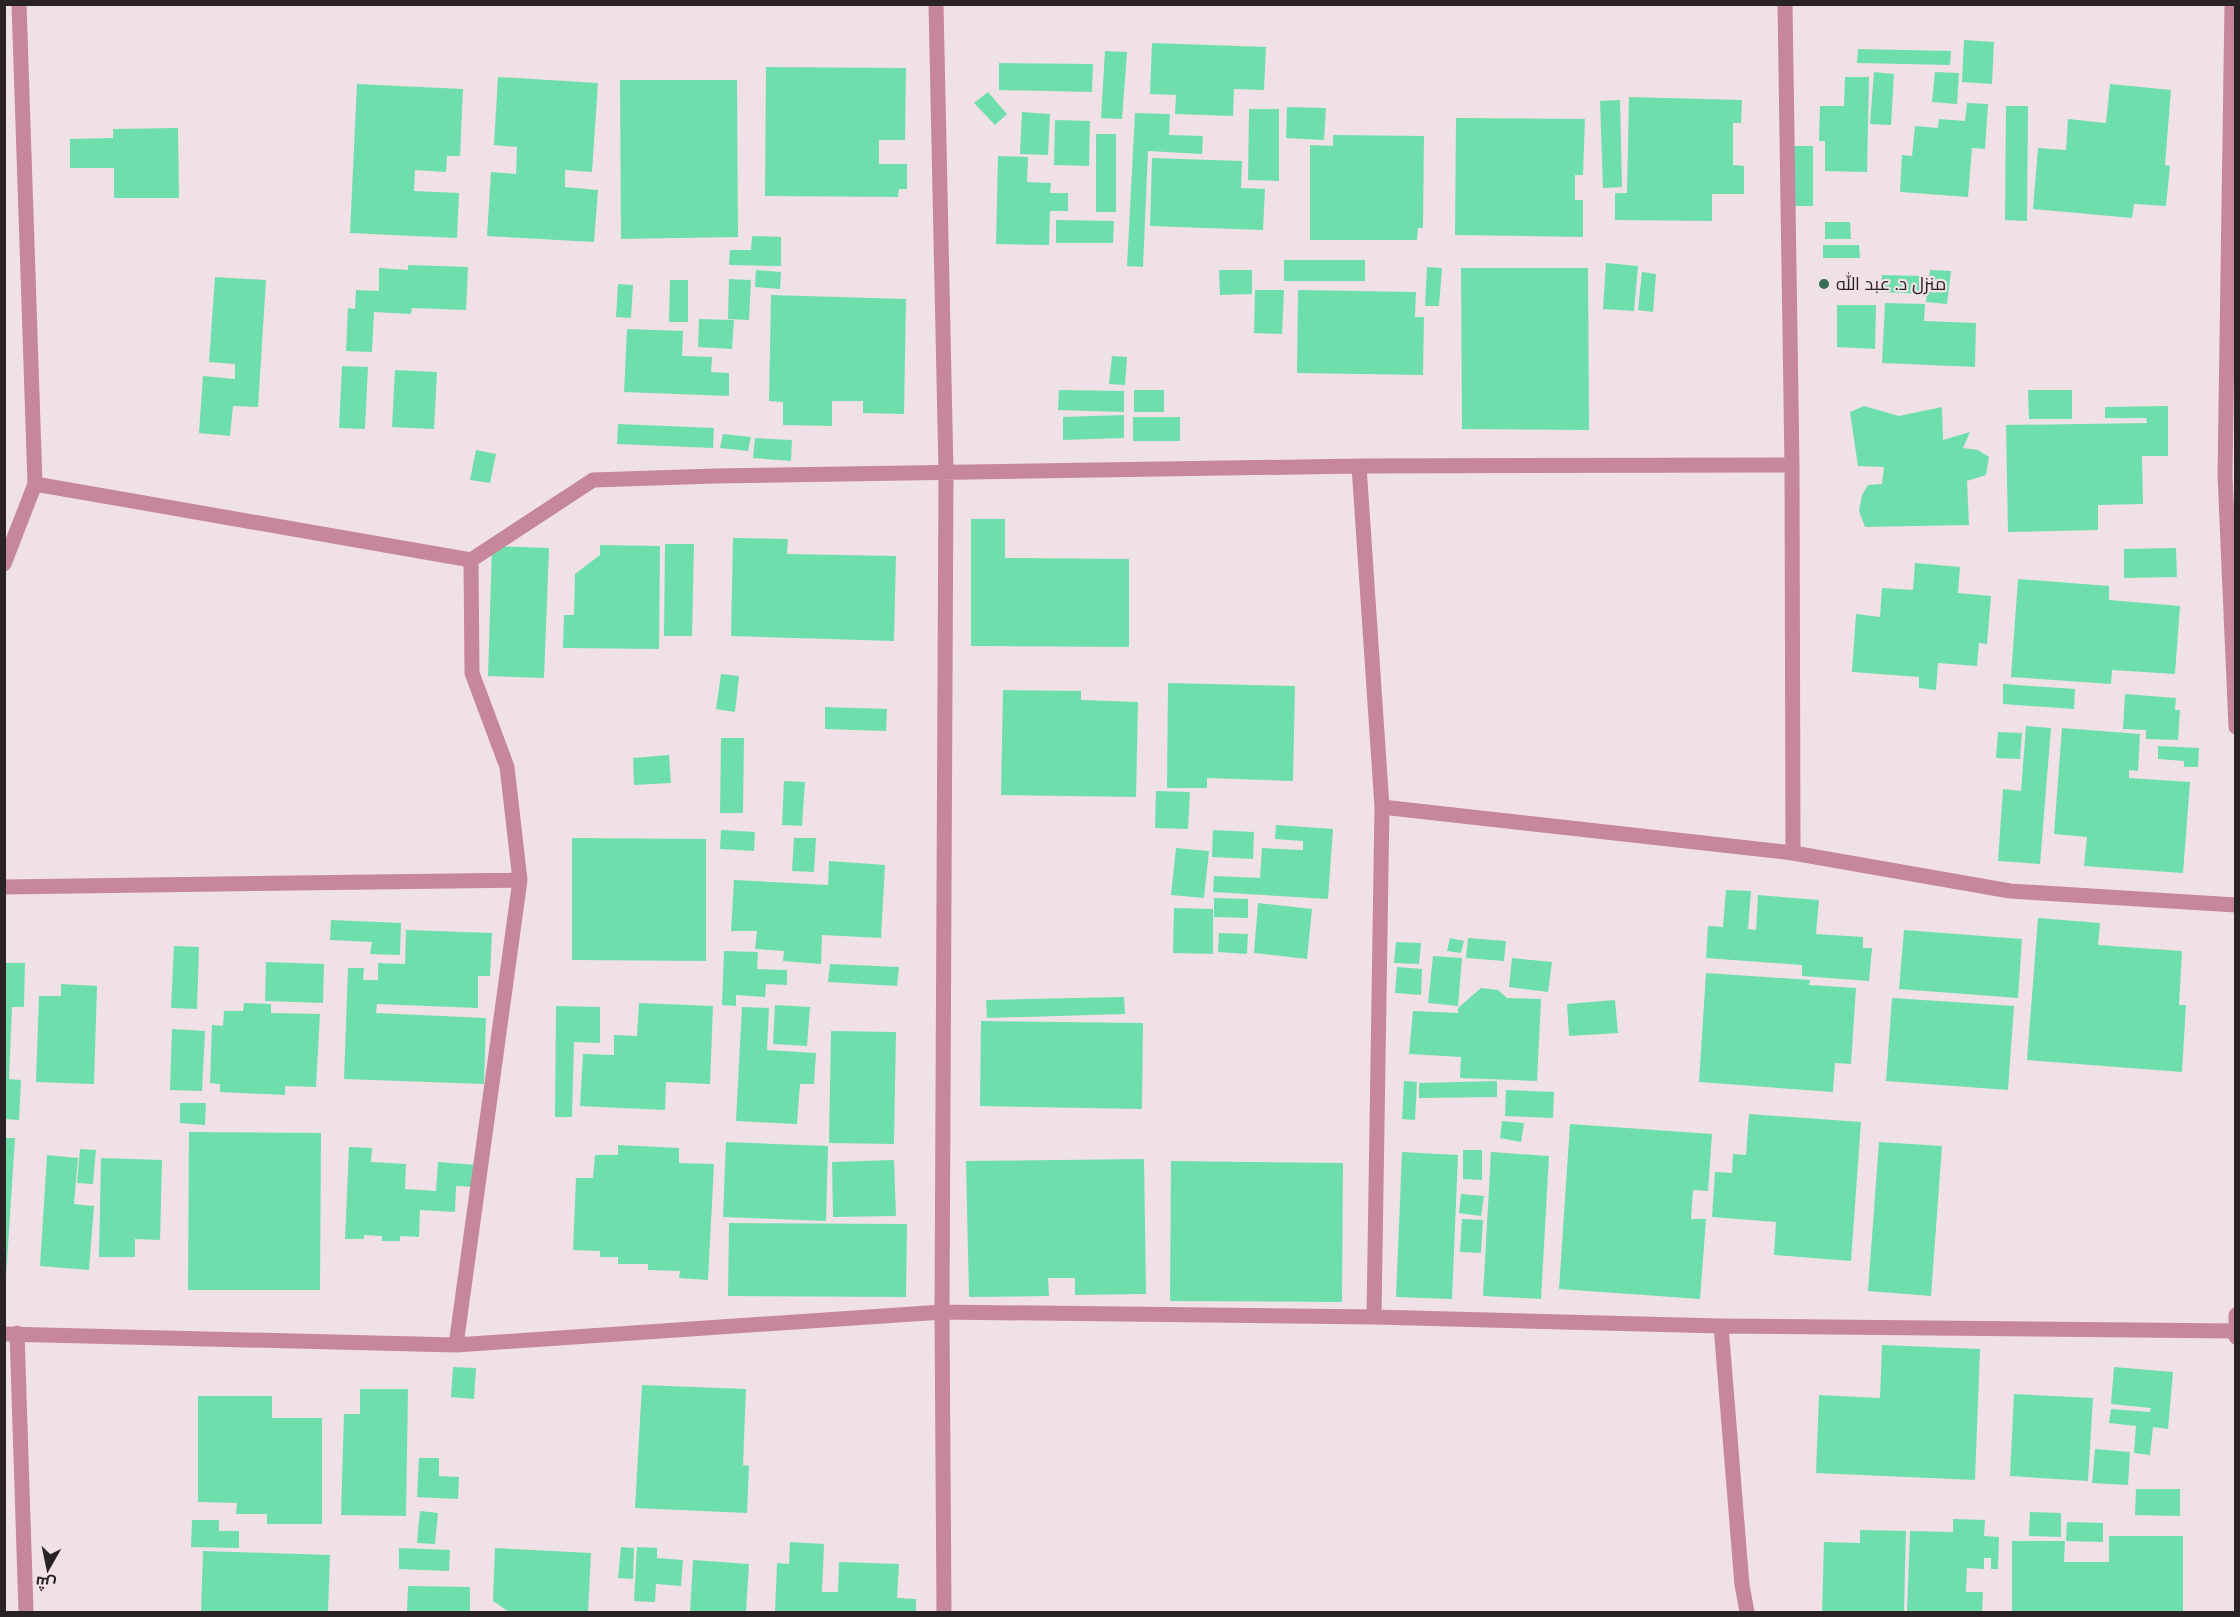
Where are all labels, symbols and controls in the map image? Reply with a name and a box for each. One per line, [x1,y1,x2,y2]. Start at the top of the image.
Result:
place label: منزل د. عبد الله [1836,272,1946,296]
marker: منزل د. عبد الله [1817,277,1831,291]
north arrow [18,1539,78,1599]
text: ش [34,1571,58,1595]

